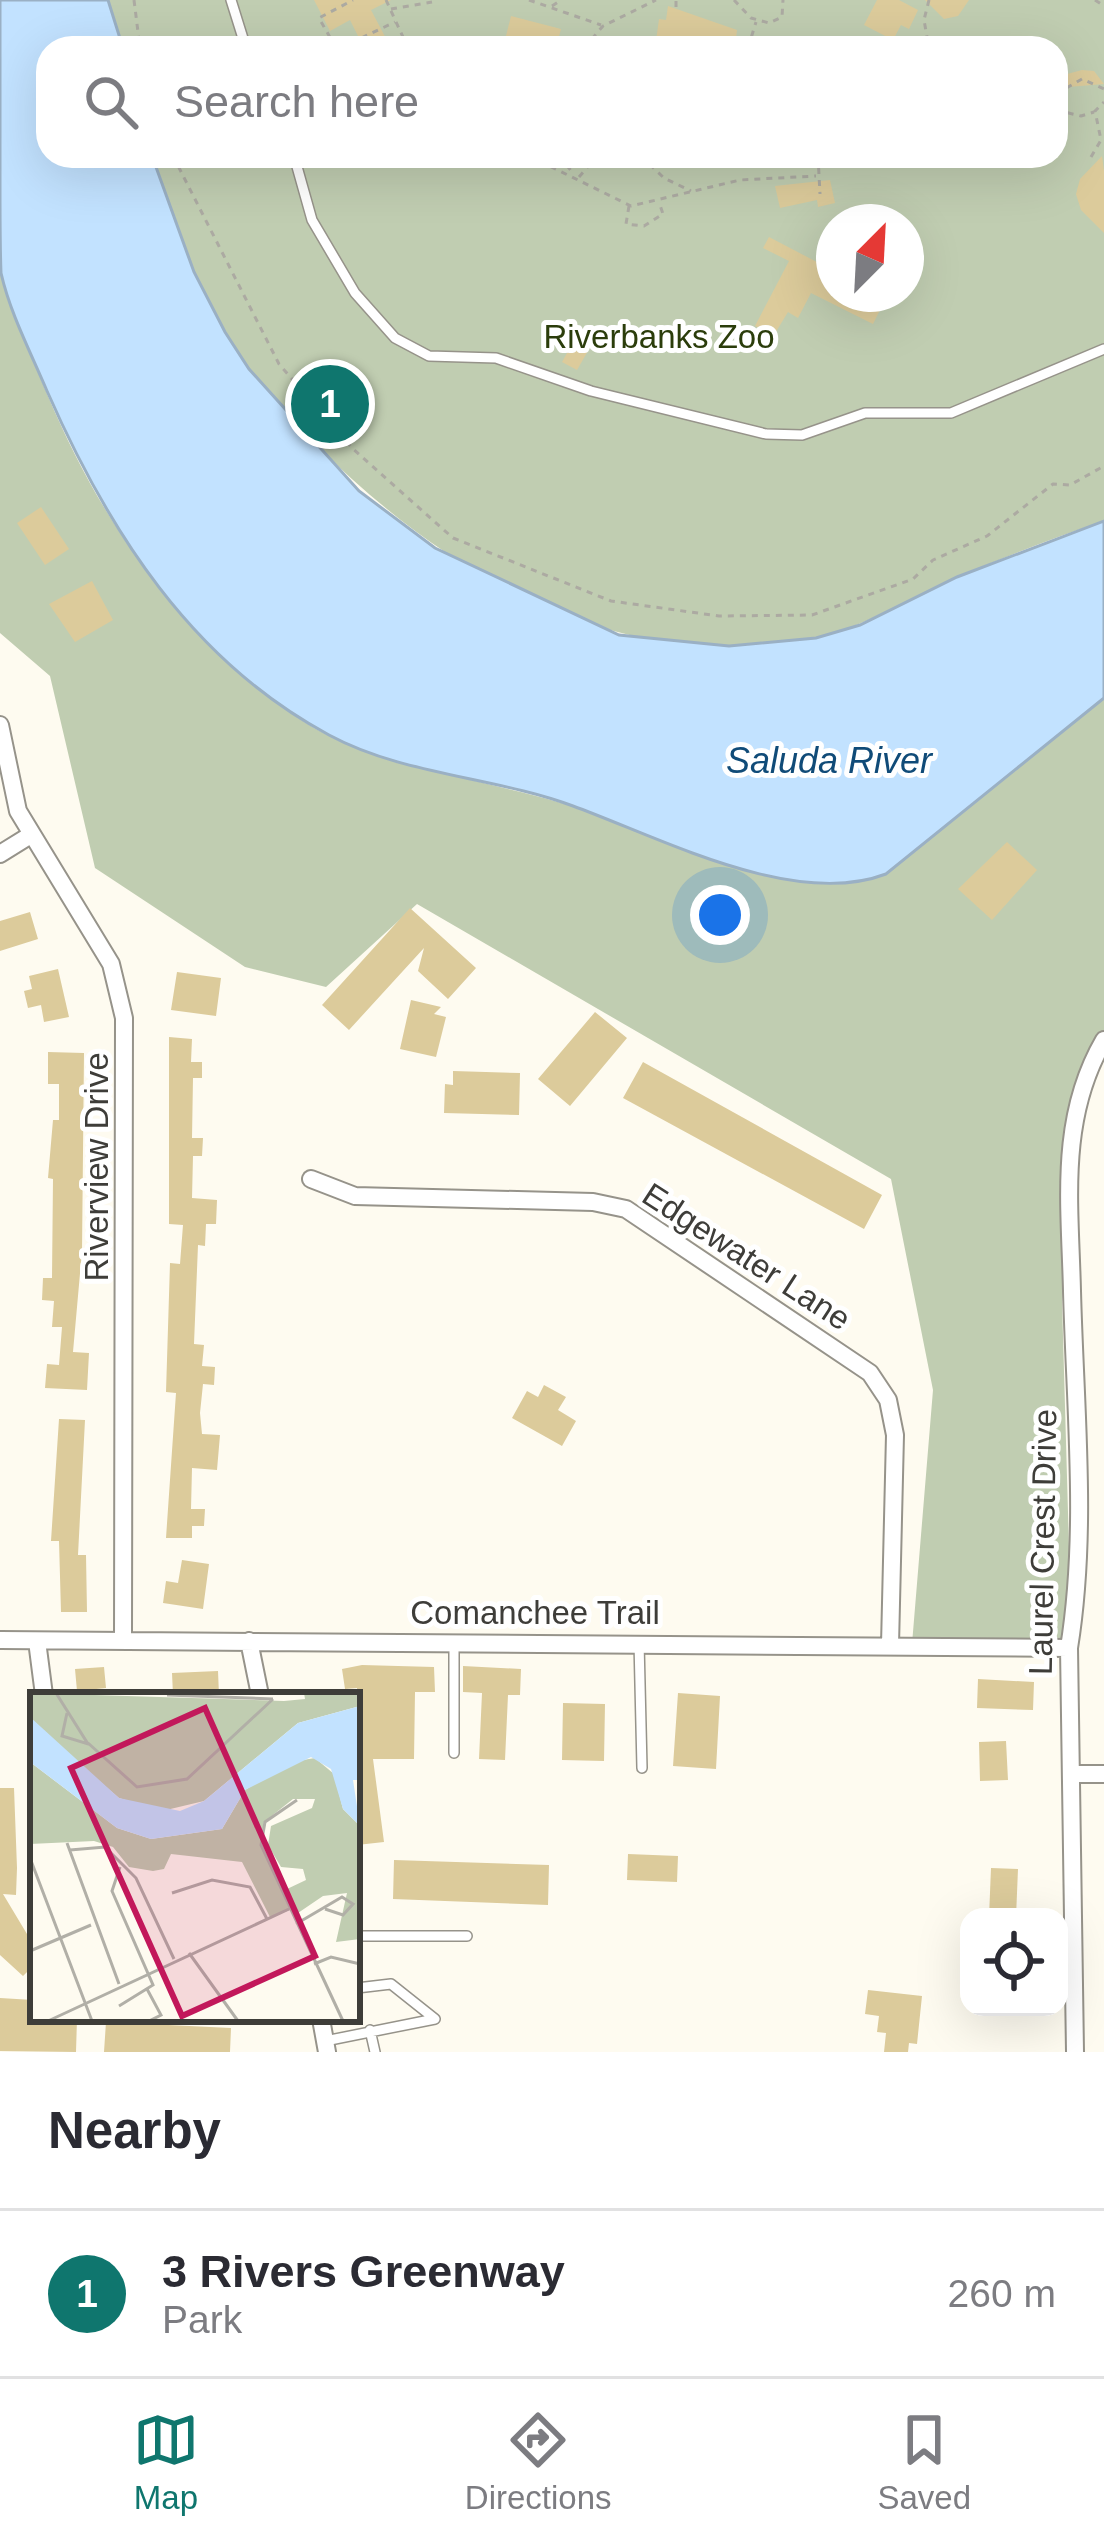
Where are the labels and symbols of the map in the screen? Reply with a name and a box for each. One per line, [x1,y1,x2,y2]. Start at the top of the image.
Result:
north arrow [816,204,924,312]
park label: Riverbanks Zoo [543,318,775,355]
pin: 1 [291,359,369,449]
water label: Saluda River [726,740,934,781]
your location [690,885,750,945]
street label: Riverview Drive [78,1052,115,1282]
street label: Edgewater Lane [636,1175,858,1337]
street label: Laurel Crest Drive [1022,1409,1063,1675]
street label: Comanchee Trail [410,1594,660,1631]
inset map [30,1692,360,2022]

